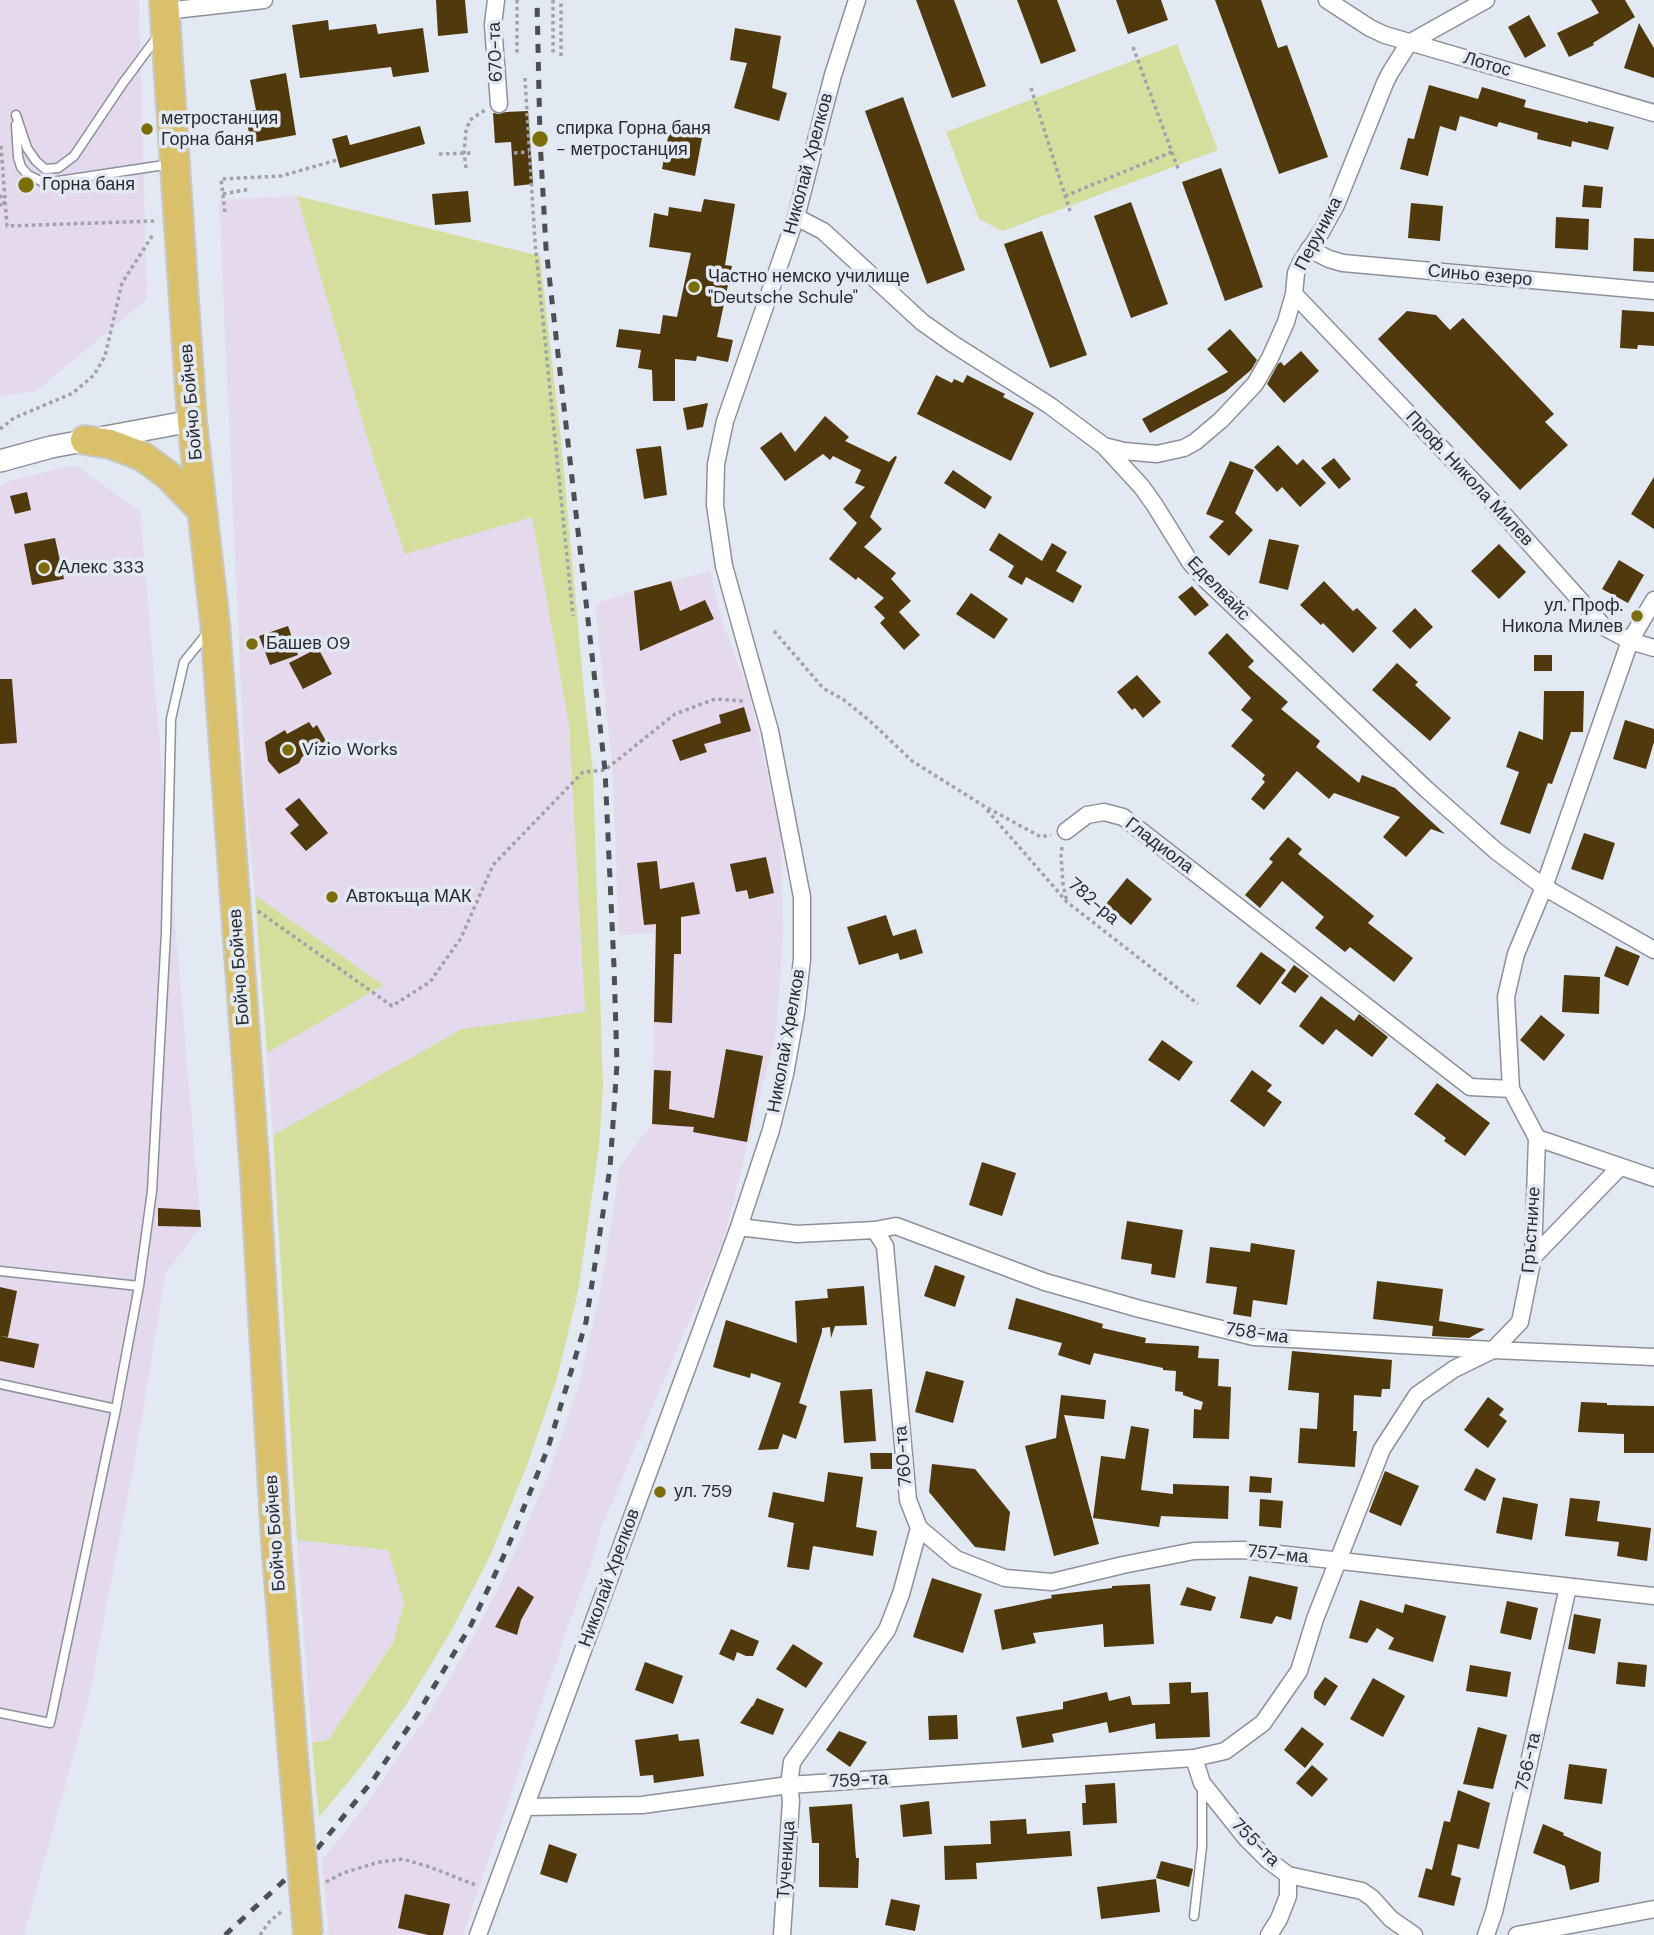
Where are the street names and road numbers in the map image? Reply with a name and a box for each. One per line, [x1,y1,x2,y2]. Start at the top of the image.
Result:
street label: 670-та [484,21,508,83]
street label: Лотос [1461,48,1513,82]
street label: Николай Хрелков [780,91,838,237]
street label: Перуника [1291,194,1347,274]
street label: Синьо езеро [1427,261,1533,291]
street label: Бойчо Бойчев [176,343,208,461]
street label: Проф. Никола Милев [1401,407,1537,551]
street label: Еделвайс [1182,552,1254,626]
street label: Гладиола [1121,813,1197,879]
street label: 782-ра [1063,874,1123,930]
street label: Бойчо Бойчев [225,908,255,1026]
street label: Николай Хрелков [764,967,810,1115]
street label: Гръстниче [1518,1186,1546,1274]
street label: 758-ма [1224,1319,1290,1349]
street label: 760-та [891,1425,917,1487]
street label: Бойчо Бойчев [261,1474,291,1592]
street label: Николай Хрелков [575,1506,645,1650]
street label: 757-ма [1247,1541,1309,1569]
street label: 756-та [1512,1731,1546,1793]
street label: 759-та [829,1769,889,1793]
street label: 755-та [1227,1815,1283,1871]
street label: Тученица [773,1820,801,1900]

